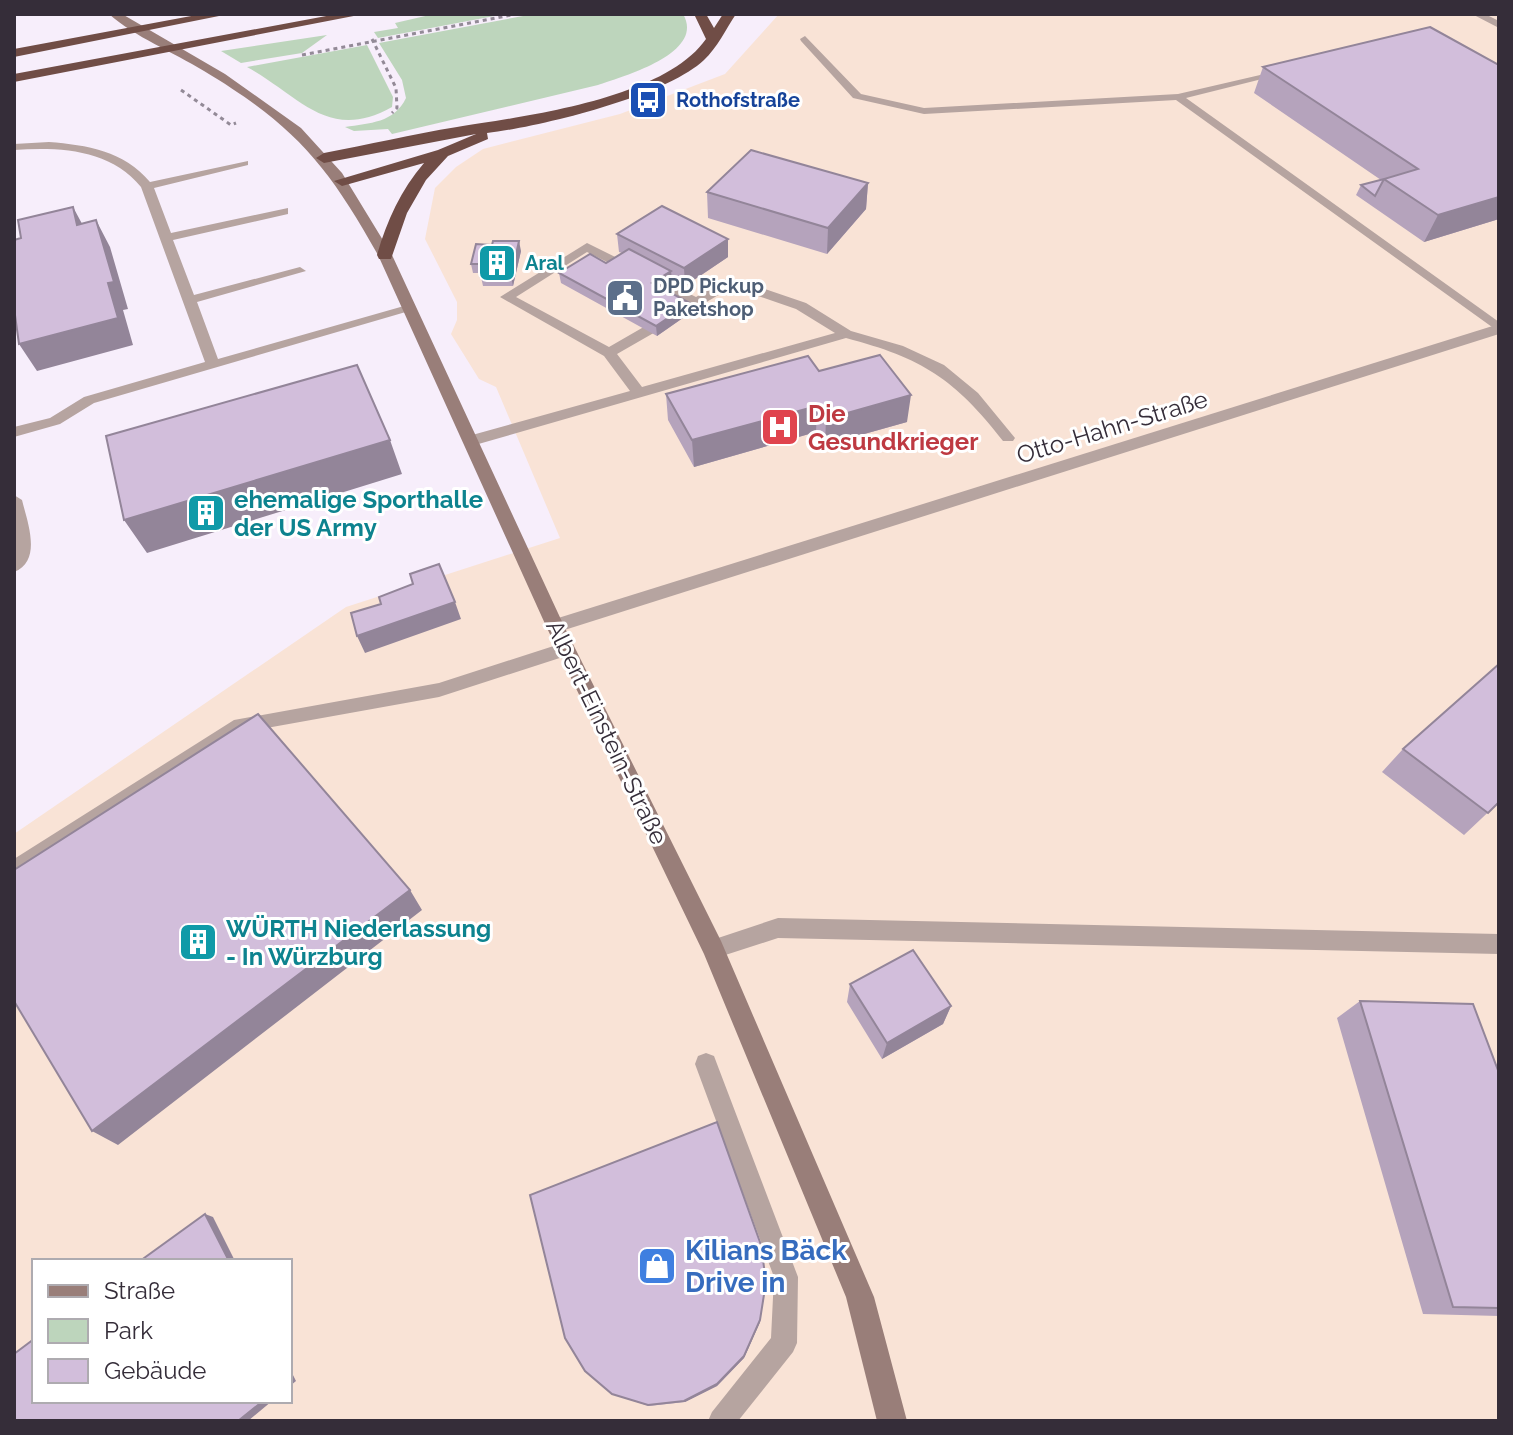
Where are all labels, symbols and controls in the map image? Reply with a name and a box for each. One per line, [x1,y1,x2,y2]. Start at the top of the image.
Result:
bus stop icon: Rothofstraße [627,79,669,121]
place label: Rothofstraße [676,88,800,112]
building icon: Aral [476,242,518,284]
place label: Aral [525,251,565,275]
place label: DPD Pickup Paketshop [653,274,764,321]
public building icon: DPD Pickup Paketshop [604,277,646,319]
street label: Otto-Hahn-Straße [1013,384,1211,470]
place label: Die Gesundkrieger [808,399,979,456]
hospital icon: Die Gesundkrieger [759,406,801,448]
place label: ehemalige Sporthalle der US Army [234,485,483,542]
building icon: ehemalige Sporthalle der US Army [185,492,227,534]
street label: Albert-Einstein-Straße [540,615,674,849]
place label: WÜRTH Niederlassung - In Würzburg [226,914,491,971]
building icon: WÜRTH Niederlassung - In Würzburg [177,921,219,963]
place label: Kilians Bäck Drive in [685,1234,847,1299]
shop icon: Kilians Bäck Drive in [636,1245,678,1287]
legend [32,1259,292,1403]
text: Straße [104,1276,175,1305]
text: Park [104,1316,153,1345]
text: Gebäude [104,1356,206,1385]

